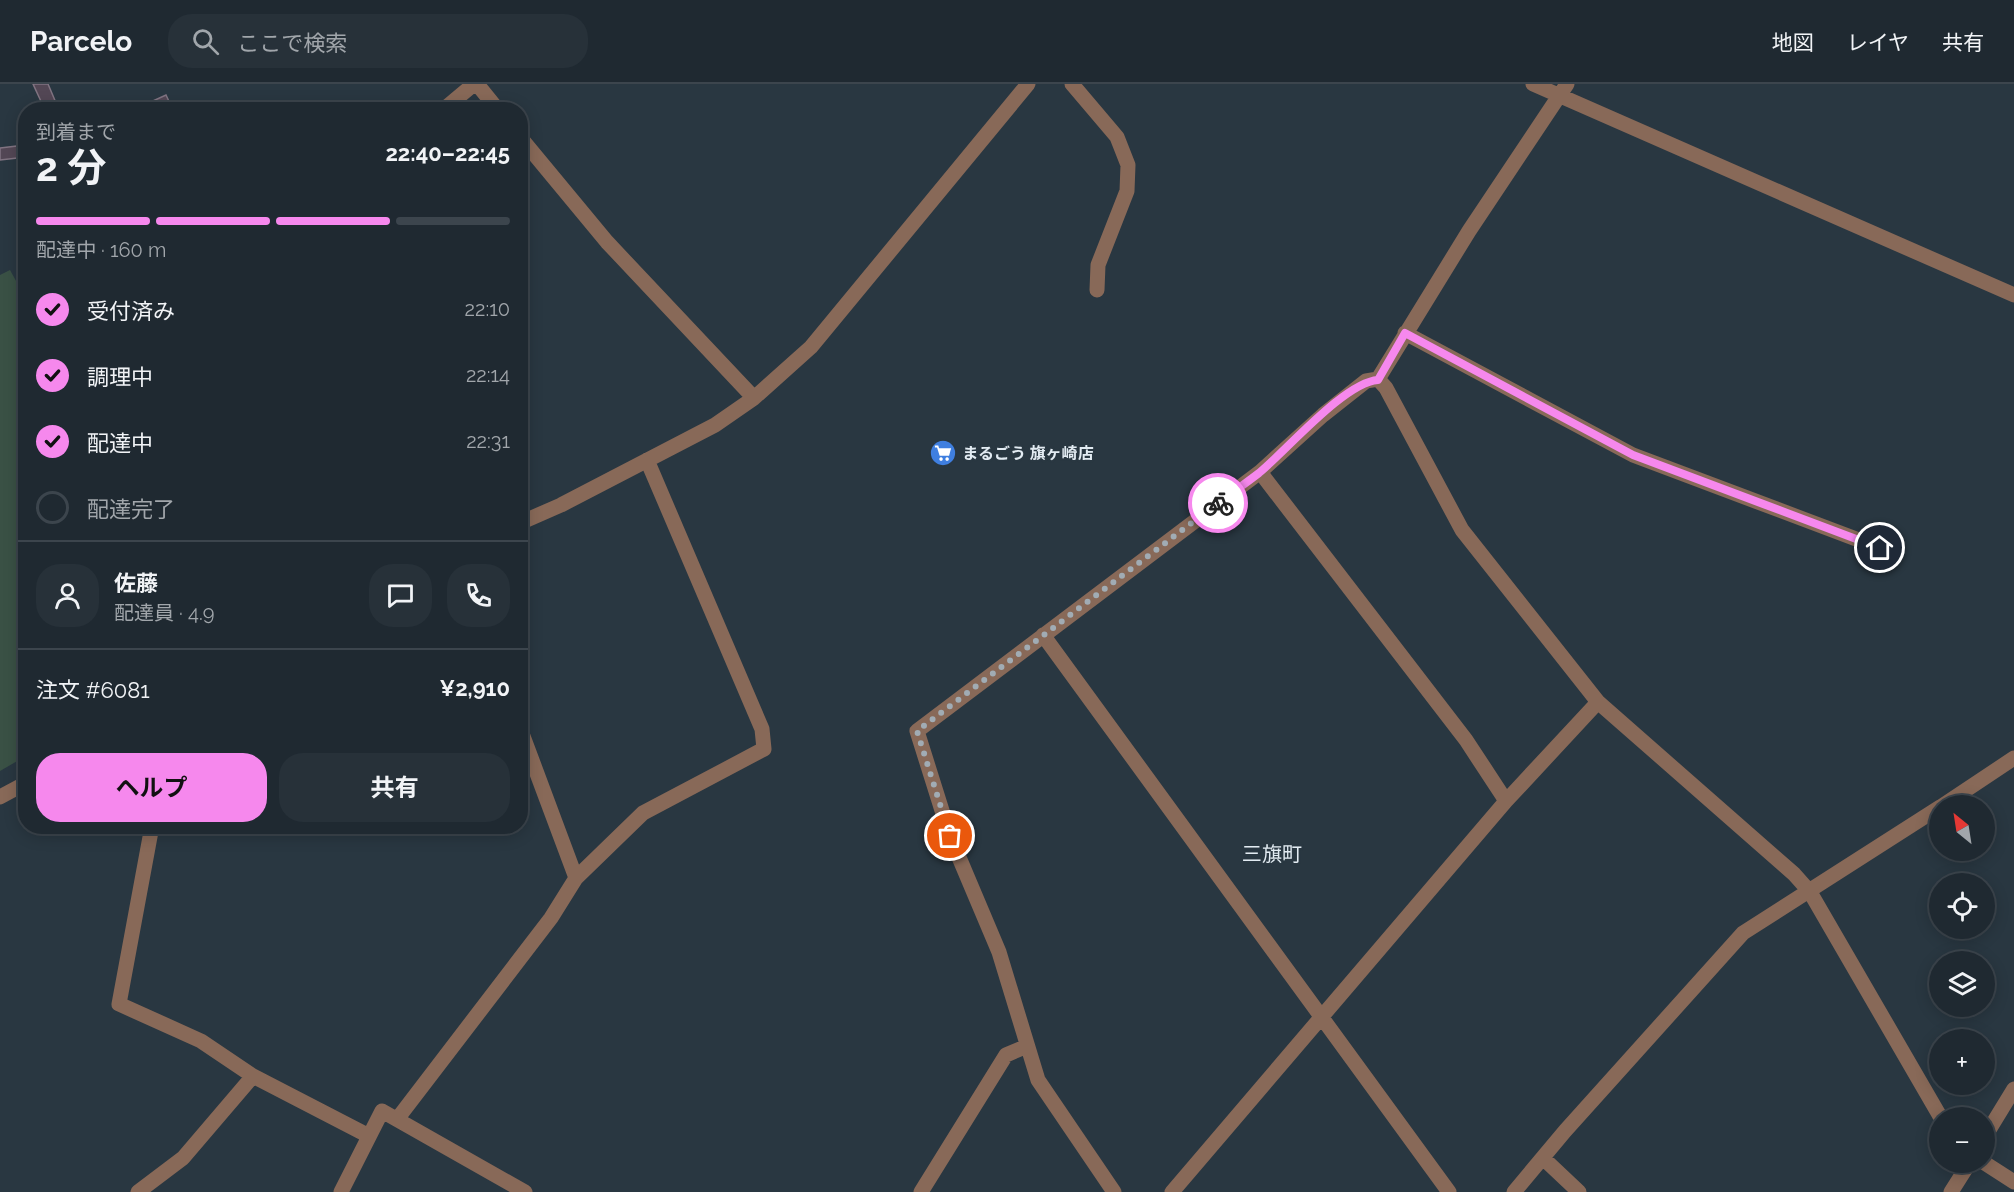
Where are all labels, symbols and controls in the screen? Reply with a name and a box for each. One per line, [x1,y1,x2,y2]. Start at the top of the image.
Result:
search box [168,14,588,68]
text: Parcelo [30,25,132,58]
icon: search [189,25,222,58]
text: ここで検索 [237,30,347,56]
text: 地図 [1772,30,1814,55]
text: レイヤ [1847,30,1909,55]
text: 共有 [1942,30,1984,55]
text: 到着まで [36,120,116,144]
text: 22:40–22:45 [385,140,510,166]
text: 2 分 [36,144,106,190]
text: 配達中 · 160 m [36,238,166,262]
icon: check [36,293,69,326]
text: 22:10 [465,297,510,321]
text: 受付済み [87,298,175,324]
icon: check [36,359,69,392]
text: 22:14 [466,363,510,387]
text: 調理中 [87,364,153,390]
icon: check [36,425,69,458]
text: 22:31 [466,429,510,453]
text: 配達中 [87,430,153,456]
supermarket icon: まるごう 旗ヶ崎店 [928,438,958,468]
place label: まるごう 旗ヶ崎店 [962,444,1094,463]
courier [1188,473,1248,533]
icon: bike [1202,487,1235,520]
text: 配達完了 [87,496,175,522]
pin [1854,522,1905,573]
icon: home [1863,531,1896,564]
button: person [36,564,99,627]
button: chat [369,564,432,627]
button: phone [447,564,510,627]
text: 佐藤 [114,570,158,596]
text: 配達員 · 4.9 [114,601,214,625]
text: ¥2,910 [439,675,510,701]
text: 注文 #6081 [36,677,150,703]
button: ヘルプ [36,753,267,822]
button: 共有 [279,753,510,822]
north arrow [1929,795,1995,861]
map controls [1929,795,1995,1173]
pin [924,810,975,861]
icon: bag [933,819,966,852]
district label: 三旗町 [1242,842,1302,866]
button: locate [1929,873,1995,939]
button: layers [1929,951,1995,1017]
button: + [1929,1029,1995,1095]
button: − [1929,1107,1995,1173]

